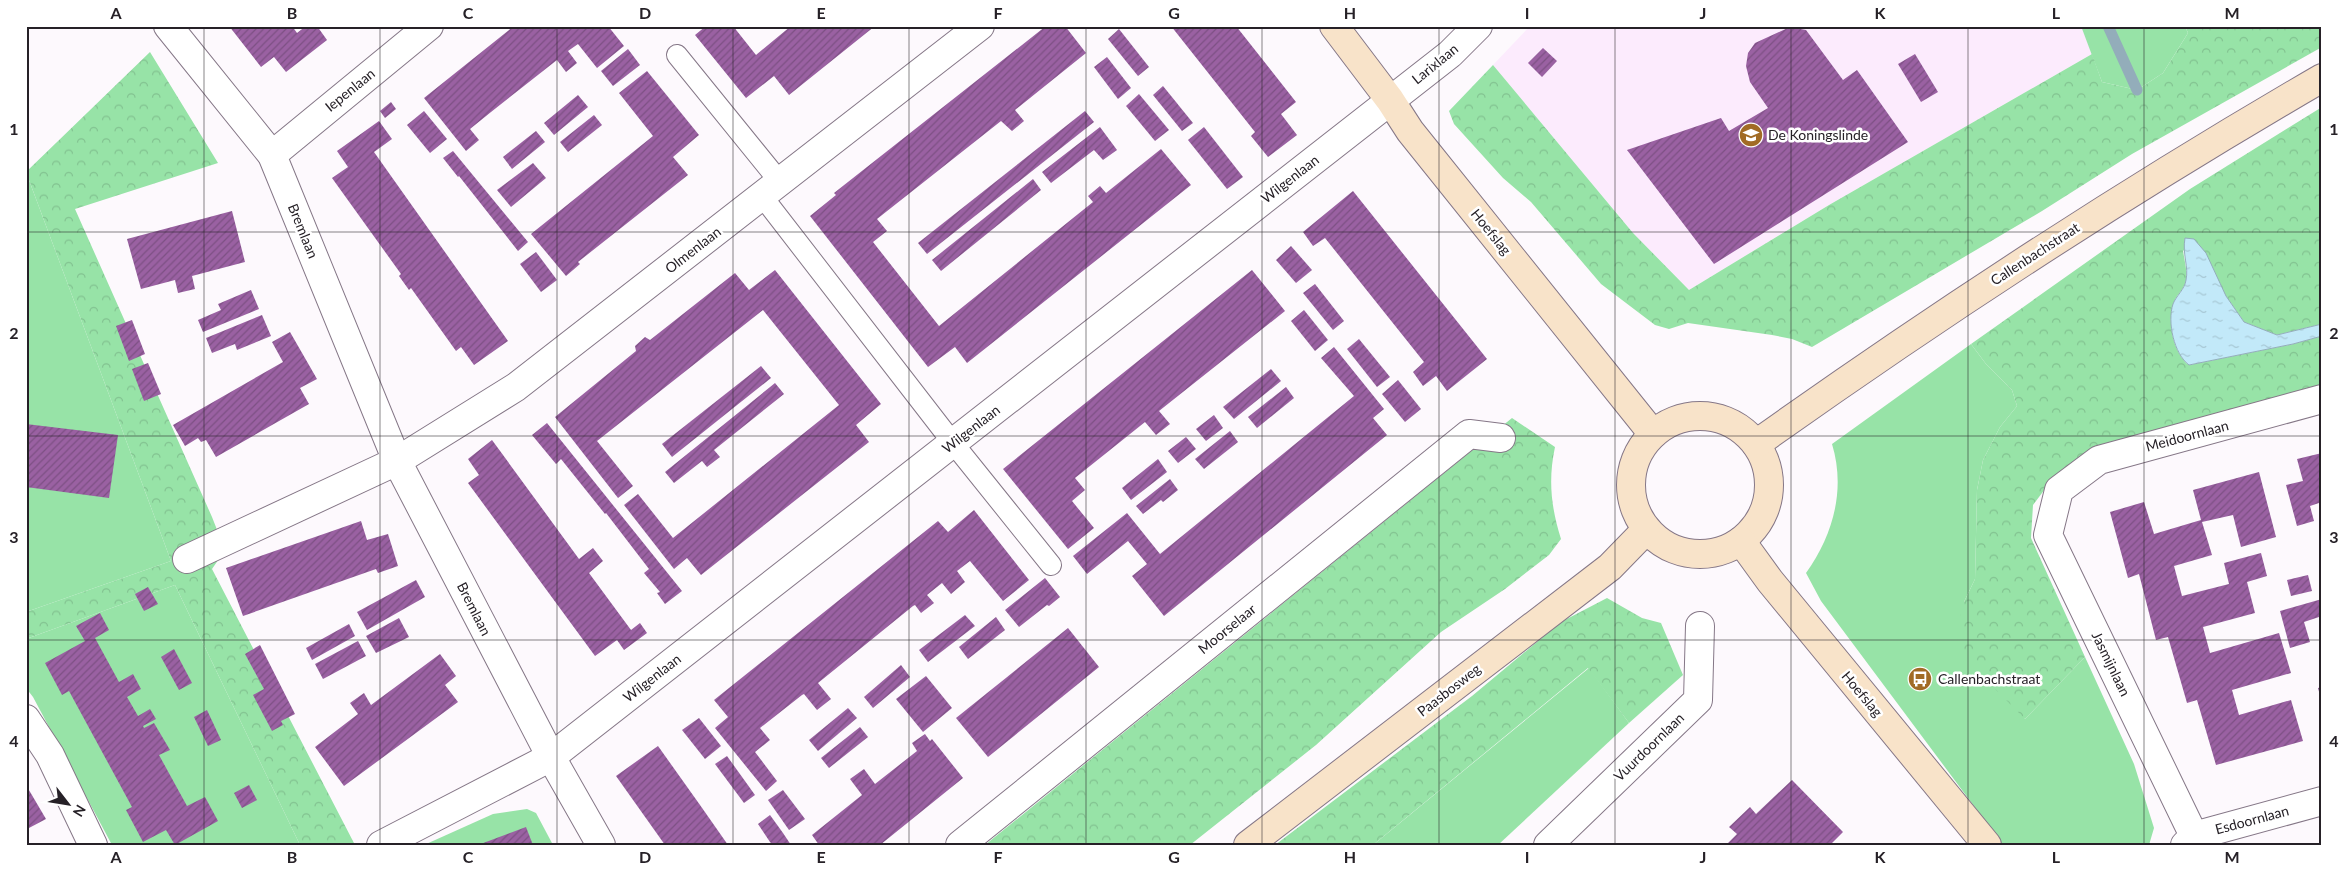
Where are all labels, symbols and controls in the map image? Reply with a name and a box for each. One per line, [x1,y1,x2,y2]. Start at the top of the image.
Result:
text: A [109,3,122,22]
text: B [287,3,297,22]
text: C [463,3,474,22]
text: D [639,3,651,22]
text: E [816,3,826,22]
text: F [993,3,1003,22]
text: G [1168,3,1180,22]
text: H [1344,3,1356,22]
text: I [1525,3,1529,22]
text: J [1700,3,1706,22]
text: K [1875,3,1887,22]
text: L [2052,3,2061,22]
text: M [2224,3,2240,22]
street label: Larixlaan [1408,40,1461,87]
street label: Iepenlaan [321,64,378,115]
text: 1 [9,119,19,138]
text: 1 [2329,119,2339,138]
school or university icon: De Koningslinde [1738,122,1764,148]
place label: De Koningslinde [1768,126,1868,143]
street label: Wilgenlaan [1257,151,1322,206]
street label: Bremlaan [285,201,322,261]
street label: Hoefslag [1468,205,1515,258]
street label: Callenbachstraat [1987,219,2082,289]
street label: Olmenlaan [661,223,724,277]
text: 2 [9,323,19,342]
text: 2 [2329,323,2339,342]
street label: Wilgenlaan [938,401,1003,456]
street label: Meidoornlaan [2144,416,2230,455]
text: 3 [9,527,19,546]
text: 3 [2329,527,2339,546]
street label: Bremlaan [454,579,495,638]
street label: Moorselaar [1194,600,1259,657]
street label: Jasmijnlaan [2089,629,2134,699]
street label: Wilgenlaan [619,650,684,705]
street label: Paasbosweg [1414,660,1484,720]
bus stop icon: Callenbachstraat [1907,666,1933,692]
street label: Hoefslag [1838,667,1886,720]
place label: Callenbachstraat [1938,670,2040,687]
street label: Vuurdoornlaan [1610,709,1687,784]
text: 4 [9,731,19,750]
text: 4 [2329,731,2339,750]
north arrow [42,778,92,828]
text: N [70,802,90,820]
street label: Esdoornlaan [2213,802,2291,838]
text: A [109,847,122,866]
text: B [287,847,297,866]
text: C [463,847,474,866]
text: D [639,847,651,866]
text: E [816,847,826,866]
text: F [993,847,1003,866]
text: G [1168,847,1180,866]
text: H [1344,847,1356,866]
text: I [1525,847,1529,866]
text: J [1700,847,1706,866]
text: K [1875,847,1887,866]
text: L [2052,847,2061,866]
text: M [2224,847,2240,866]

